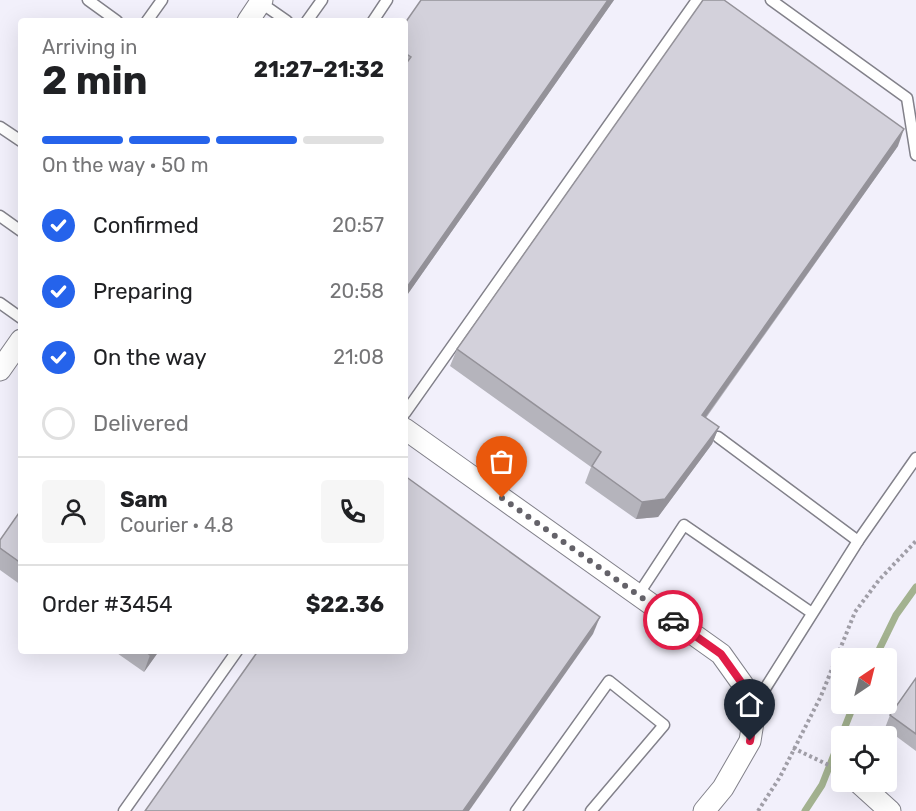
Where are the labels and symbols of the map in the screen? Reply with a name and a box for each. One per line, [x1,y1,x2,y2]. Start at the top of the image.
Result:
pin [476,436,527,498]
courier [643,590,703,650]
north arrow [831,648,897,714]
pin [724,679,775,741]

